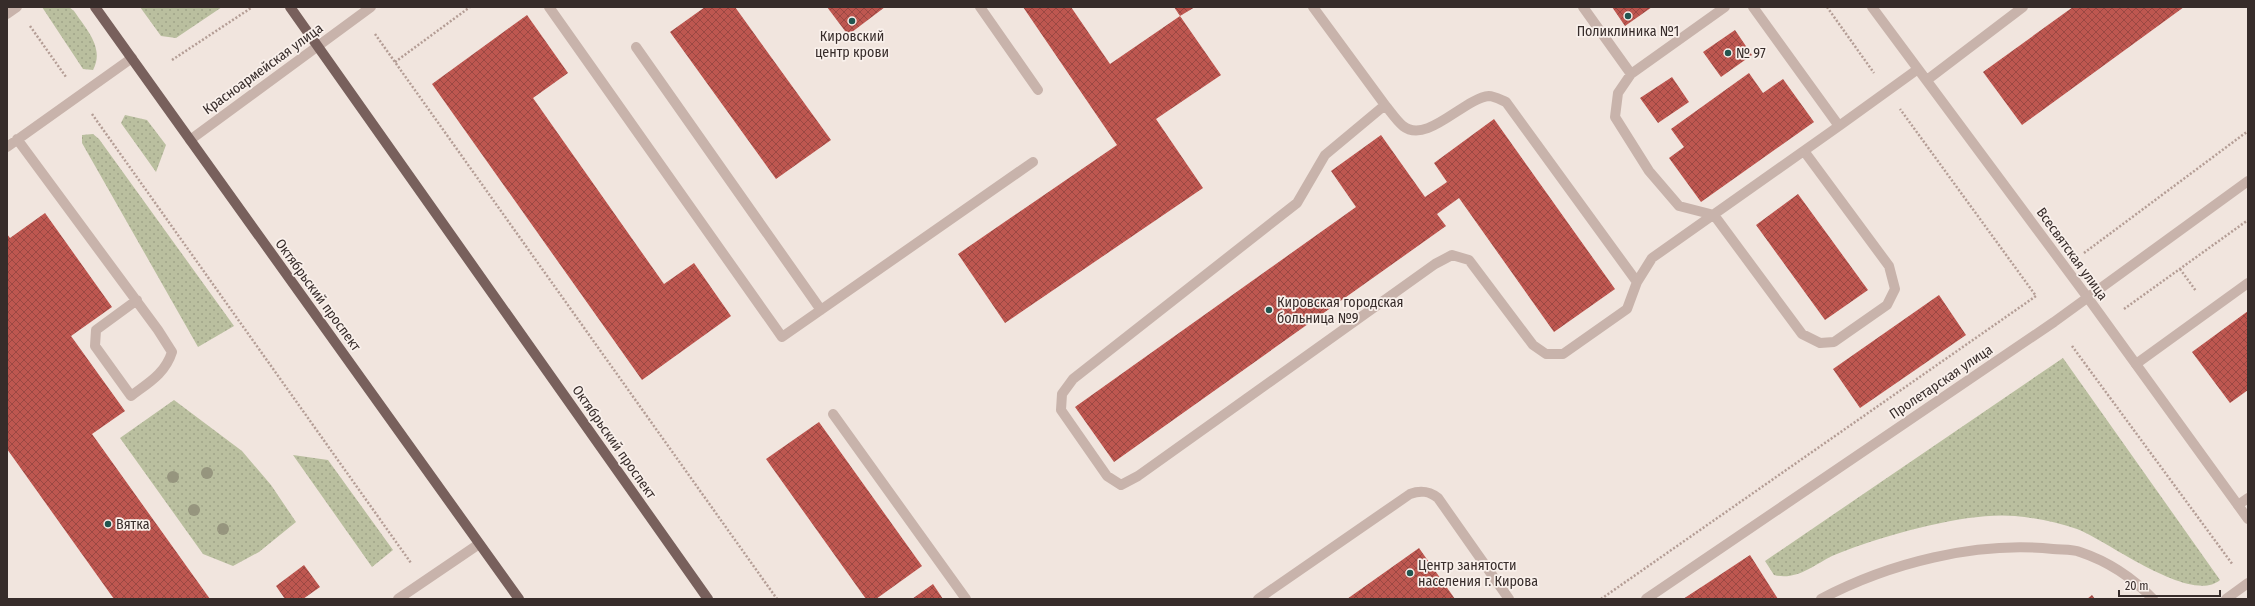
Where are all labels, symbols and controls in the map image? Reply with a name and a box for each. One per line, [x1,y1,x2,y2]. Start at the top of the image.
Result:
marker: Поликлиника №1 [1623,11,1633,21]
marker: Кировский центр крови [847,16,857,26]
street label: Красноармейская улица [200,20,326,118]
place label: Поликлиника №1 [1577,23,1679,40]
place label: Кировский центр крови [815,28,889,61]
place label: № 97 [1736,45,1766,62]
marker: № 97 [1723,48,1733,58]
street label: Всесвятская улица [2033,204,2111,304]
street label: Октябрьский проспект [272,236,365,355]
place label: Кировская городская больница №9 [1277,294,1404,327]
marker: Кировская городская больница №9 [1264,305,1274,315]
street label: Пролетарская улица [1886,341,1996,423]
street label: Октябрьский проспект [568,382,660,502]
place label: Вятка [116,516,150,533]
marker: Вятка [103,519,113,529]
place label: Центр занятости населения г. Кирова [1418,557,1538,590]
marker: Центр занятости населения г. Кирова [1405,568,1415,578]
scale bar [2119,572,2220,598]
text: 20 m [2125,579,2149,593]

